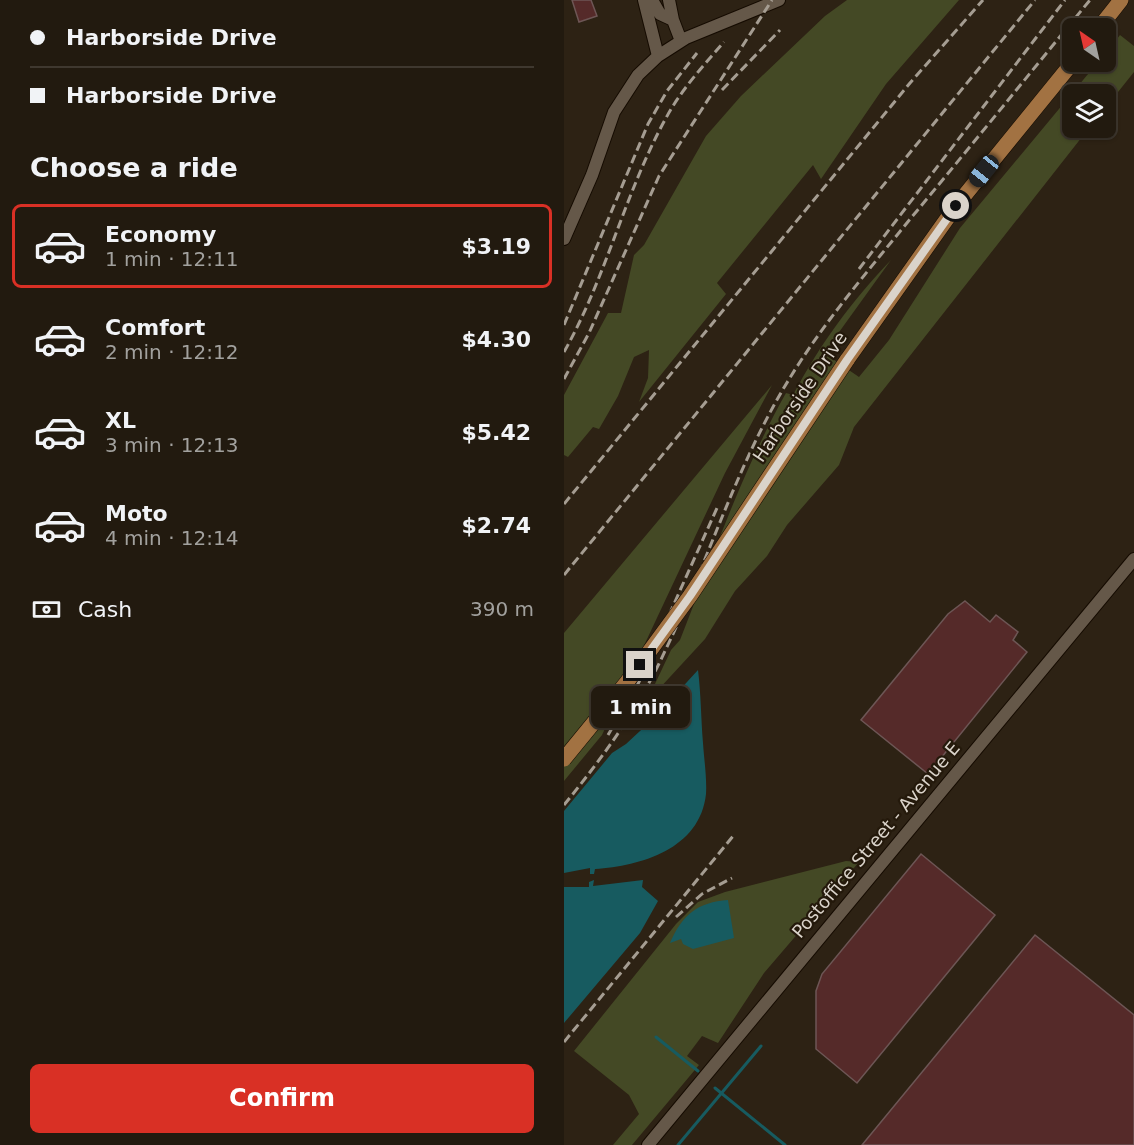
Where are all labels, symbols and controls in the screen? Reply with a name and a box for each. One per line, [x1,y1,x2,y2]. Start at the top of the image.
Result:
north arrow [1062,18,1116,72]
map controls [1062,18,1116,138]
text: Harborside Drive [66,25,277,50]
text: Harborside Drive [66,83,277,108]
button: layers [1062,84,1116,138]
car [966,151,1002,191]
text: Choose a ride [30,152,238,183]
route start [942,192,969,219]
icon: car [33,219,87,273]
text: Economy [105,222,216,247]
text: $3.19 [461,234,531,259]
text: 1 min · 12:11 [105,247,239,271]
icon: car [33,312,87,366]
text: Comfort [105,315,205,340]
text: $4.30 [461,327,531,352]
street label: Harborside Drive [748,328,851,466]
text: 2 min · 12:12 [105,340,239,364]
icon: car [33,405,87,459]
text: XL [105,408,136,433]
text: $5.42 [461,420,531,445]
text: 3 min · 12:13 [105,433,239,457]
icon: car [33,498,87,552]
text: Moto [105,501,168,526]
text: $2.74 [461,513,531,538]
text: 4 min · 12:14 [105,526,239,550]
icon: cash [30,593,63,626]
text: Cash [78,597,132,622]
text: 390 m [470,597,534,621]
route end [626,651,653,678]
callout: 1 min [590,686,689,728]
text: 1 min [609,695,672,719]
street label: Postoffice Street - Avenue E [787,737,964,942]
button: Confirm [30,1064,534,1133]

